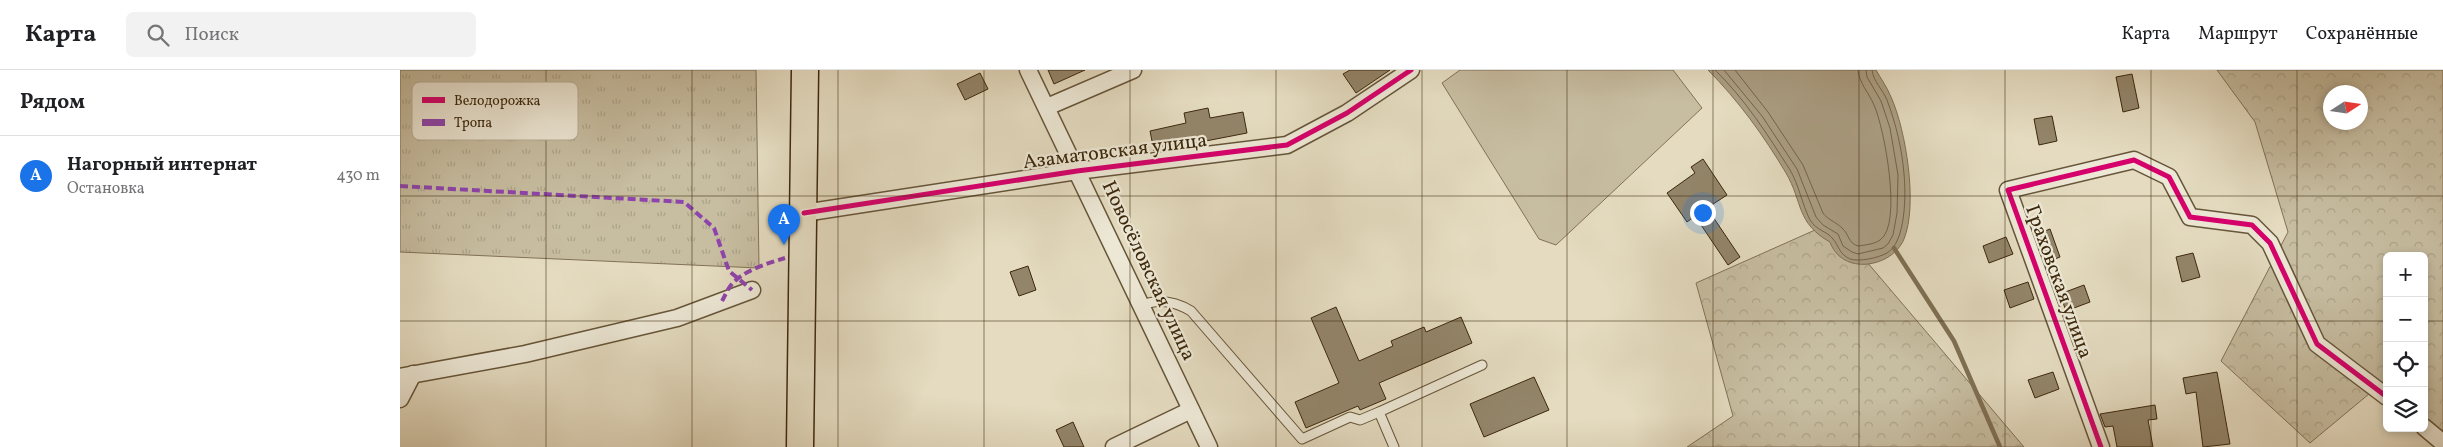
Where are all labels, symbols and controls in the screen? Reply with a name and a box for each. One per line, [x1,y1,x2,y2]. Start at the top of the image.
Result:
search box [126,12,476,57]
text: Карта [25,18,96,52]
icon: search [144,21,172,49]
text: Поиск [184,22,239,48]
text: Карта [2121,22,2170,47]
text: Маршрут [2198,22,2278,47]
text: Сохранённые [2306,22,2418,47]
legend [412,82,578,140]
north arrow [2323,85,2368,130]
text: Рядом [20,88,85,117]
text: Велодорожка [454,92,541,111]
text: Тропа [454,114,492,133]
street label: Азаматовская улица [1021,127,1209,177]
text: Нагорный интернат [67,152,257,178]
text: A [30,165,42,187]
text: 430 m [336,165,380,187]
street label: Новосёловская улица [1094,176,1202,366]
text: Остановка [67,178,145,200]
your location [1690,200,1716,226]
street label: Граховская улица [2017,201,2099,363]
pin: A [768,204,800,245]
map controls [2383,252,2428,432]
button: + [2383,252,2428,297]
button: − [2383,297,2428,342]
button: locate [2383,342,2428,387]
button: layers [2383,387,2428,432]

